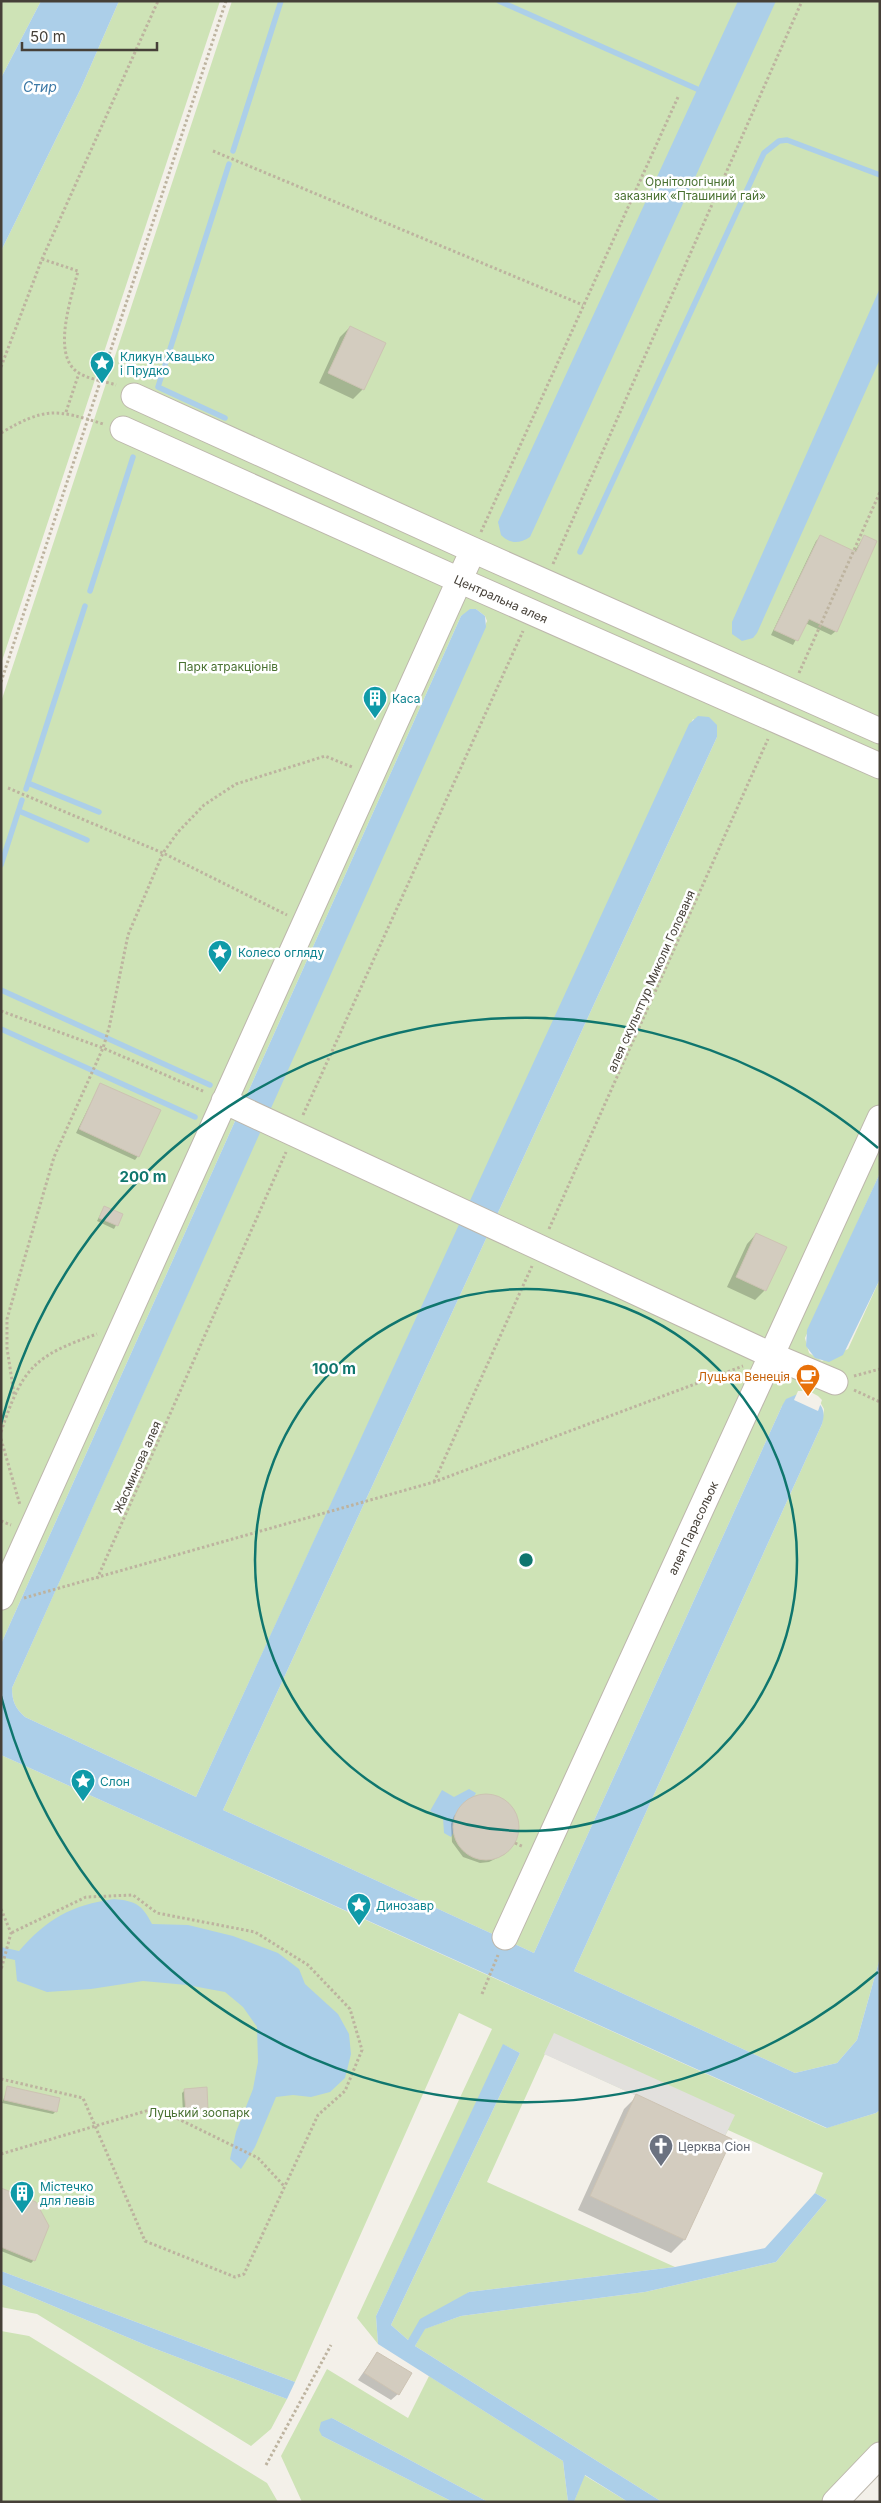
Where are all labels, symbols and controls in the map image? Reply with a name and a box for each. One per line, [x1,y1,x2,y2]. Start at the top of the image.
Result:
scale bar [22,20,158,52]
text: 50 m [30,27,66,46]
water label: Стир [23,78,57,95]
park label: Орнітологічний заказник «Пташиний гай» [614,174,766,203]
place label: Кликун Хвацько і Прудко [120,349,215,378]
place icon: Кликун Хвацько і Прудко [89,350,115,384]
street label: Центральна алея [452,572,550,626]
park label: Парк атракціонів [178,659,278,674]
building icon: Каса [362,685,388,719]
place label: Каса [392,691,421,706]
street label: алея скульптур Миколи Голованя [604,888,698,1074]
place icon: Колесо огляду [207,939,233,973]
place label: Колесо огляду [238,945,325,960]
text: 200 m [120,1167,166,1186]
text: 100 m [312,1359,356,1378]
cafe icon: Луцька Венеція [795,1363,821,1397]
place label: Луцька Венеція [698,1369,790,1384]
street label: Жасминова алея [110,1419,164,1515]
street label: алея Парасольок [665,1478,722,1577]
centre of rings [517,1551,535,1569]
place icon: Слон [70,1768,96,1802]
place label: Слон [100,1774,130,1789]
place icon: Динозавр [346,1892,372,1926]
place label: Динозавр [376,1898,434,1913]
park label: Луцький зоопарк [148,2105,250,2120]
church icon: Церква Сіон [648,2133,674,2167]
place label: Церква Сіон [678,2139,750,2154]
place label: Містечко для левів [40,2179,95,2208]
building icon: Містечко для левів [9,2180,35,2214]

